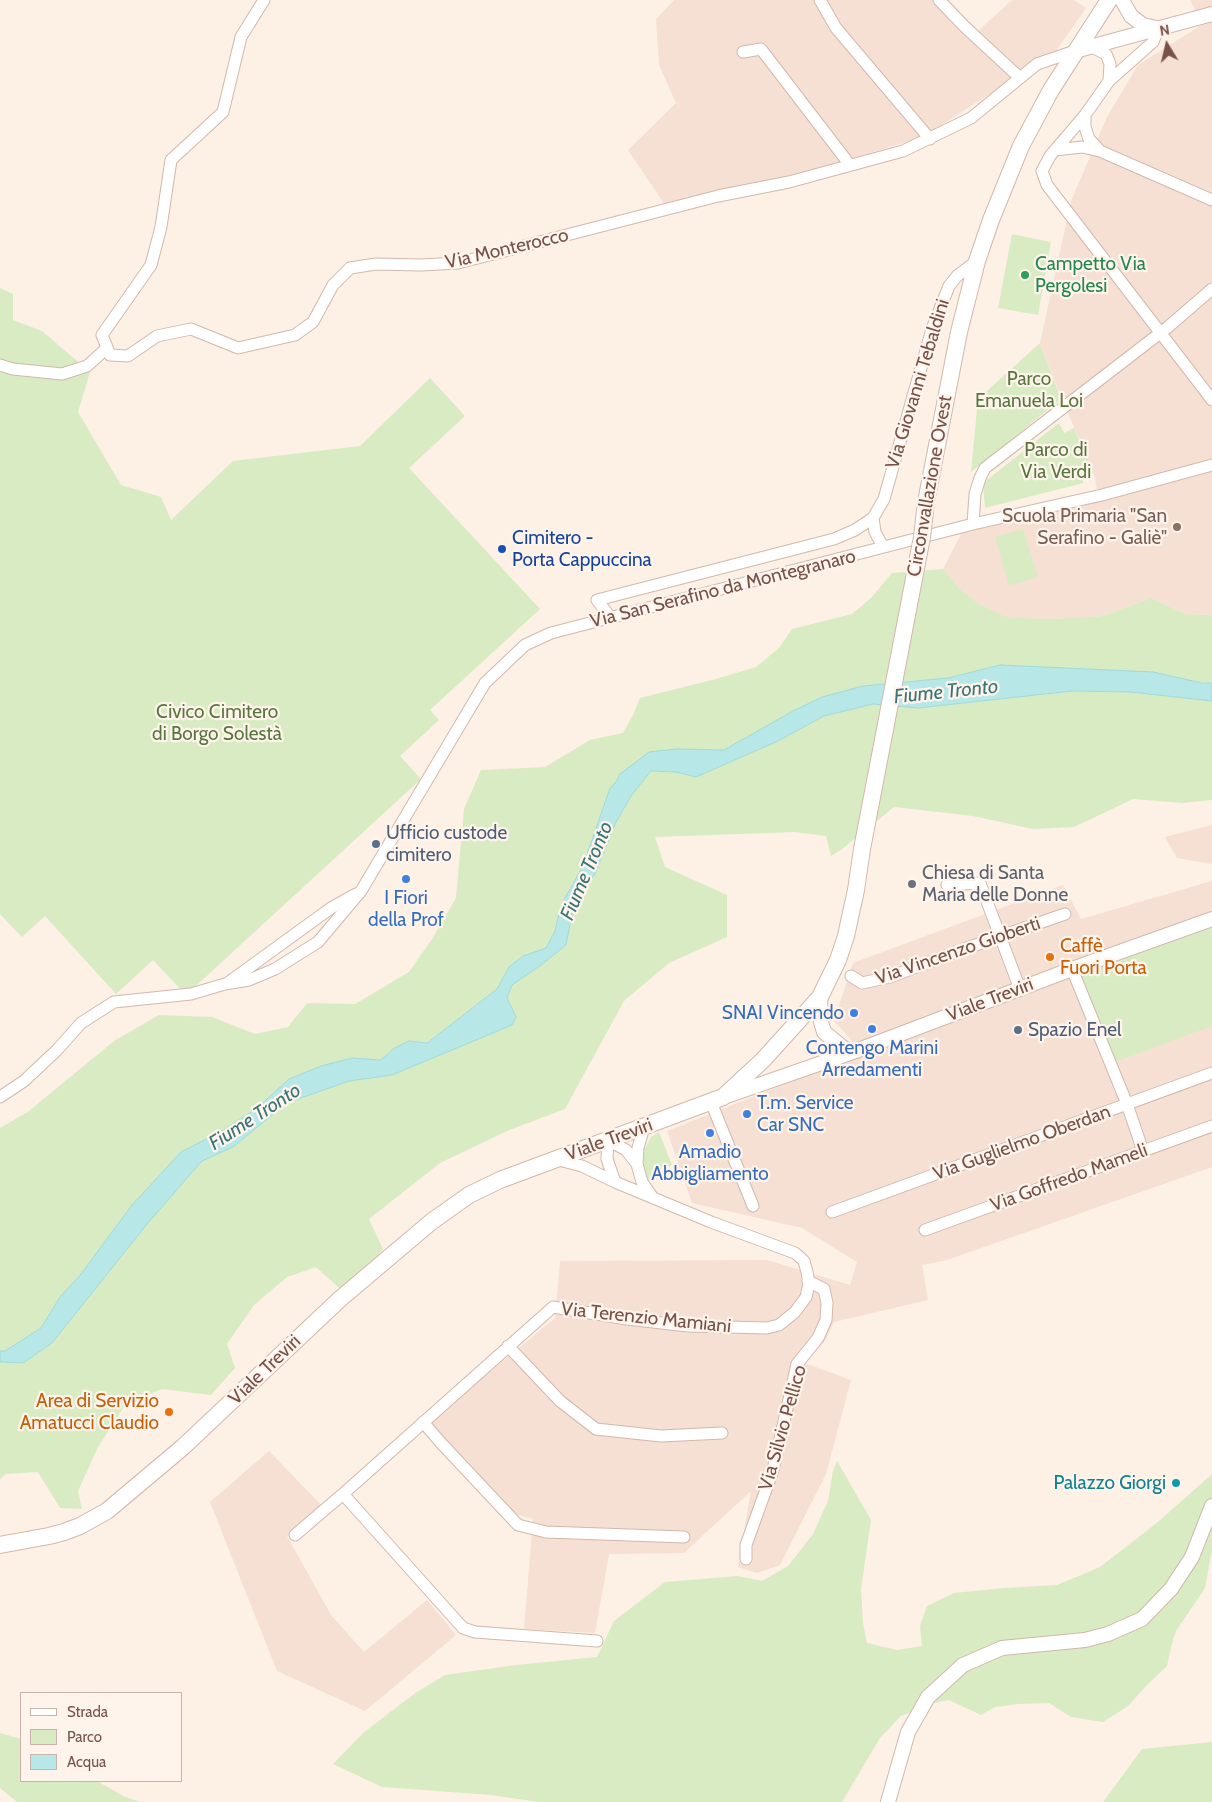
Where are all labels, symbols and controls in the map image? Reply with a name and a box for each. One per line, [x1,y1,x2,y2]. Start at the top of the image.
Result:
north arrow [1142,20,1192,70]
text: N [1158,21,1171,40]
street label: Via Monterocco [443,224,571,274]
place label: Campetto Via Pergolesi [1035,253,1146,297]
marker: Campetto Via Pergolesi [1019,269,1031,281]
street label: Via Giovanni Tebaldini [881,296,955,472]
park label: Parco Emanuela Loi [975,368,1083,412]
street label: Circonvallazione Ovest [903,394,957,578]
park label: Parco di Via Verdi [1021,439,1091,483]
place label: Scuola Primaria "San Serafino - Galiè" [1002,505,1167,549]
marker: Scuola Primaria "San Serafino - Galiè" [1171,521,1183,533]
place label: Cimitero - Porta Cappuccina [512,527,652,571]
marker: Cimitero - Porta Cappuccina [496,543,508,555]
street label: Via San Serafino da Montegranaro [588,545,858,633]
water label: Fiume Tronto [893,675,999,709]
park label: Civico Cimitero di Borgo Solestà [152,701,282,745]
water label: Fiume Tronto [556,818,618,924]
place label: Ufficio custode cimitero [386,822,507,866]
marker: Ufficio custode cimitero [370,838,382,850]
place label: Chiesa di Santa Maria delle Donne [922,862,1068,906]
marker: I Fiori della Prof [400,873,412,885]
marker: Chiesa di Santa Maria delle Donne [906,878,918,890]
place label: I Fiori della Prof [368,887,444,931]
street label: Via Vincenzo Gioberti [872,912,1044,990]
place label: Caffè Fuori Porta [1060,935,1147,979]
marker: Caffè Fuori Porta [1044,951,1056,963]
street label: Viale Treviri [943,973,1037,1027]
place label: SNAI Vincendo [722,1002,844,1024]
marker: SNAI Vincendo [848,1007,860,1019]
place label: Spazio Enel [1028,1019,1122,1041]
marker: Contengo Marini Arredamenti [866,1023,878,1035]
marker: Spazio Enel [1012,1024,1024,1036]
place label: Contengo Marini Arredamenti [806,1037,938,1081]
water label: Fiume Tronto [205,1078,305,1156]
place label: T.m. Service Car SNC [757,1092,854,1136]
street label: Via Guglielmo Oberdan [930,1100,1114,1186]
marker: T.m. Service Car SNC [741,1108,753,1120]
street label: Viale Treviri [562,1114,656,1166]
marker: Amadio Abbigliamento [704,1127,716,1139]
street label: Via Goffredo Mameli [987,1139,1151,1217]
place label: Amadio Abbigliamento [651,1141,769,1185]
street label: Via Terenzio Mamiani [560,1298,732,1338]
street label: Viale Treviri [224,1330,306,1410]
street label: Via Silvio Pellico [754,1363,812,1493]
place label: Area di Servizio Amatucci Claudio [20,1390,159,1434]
marker: Area di Servizio Amatucci Claudio [163,1406,175,1418]
place label: Palazzo Giorgi [1053,1472,1166,1494]
marker: Palazzo Giorgi [1170,1477,1182,1489]
legend [20,1692,182,1782]
text: Strada [67,1703,108,1721]
text: Parco [67,1728,102,1746]
text: Acqua [67,1753,106,1771]

